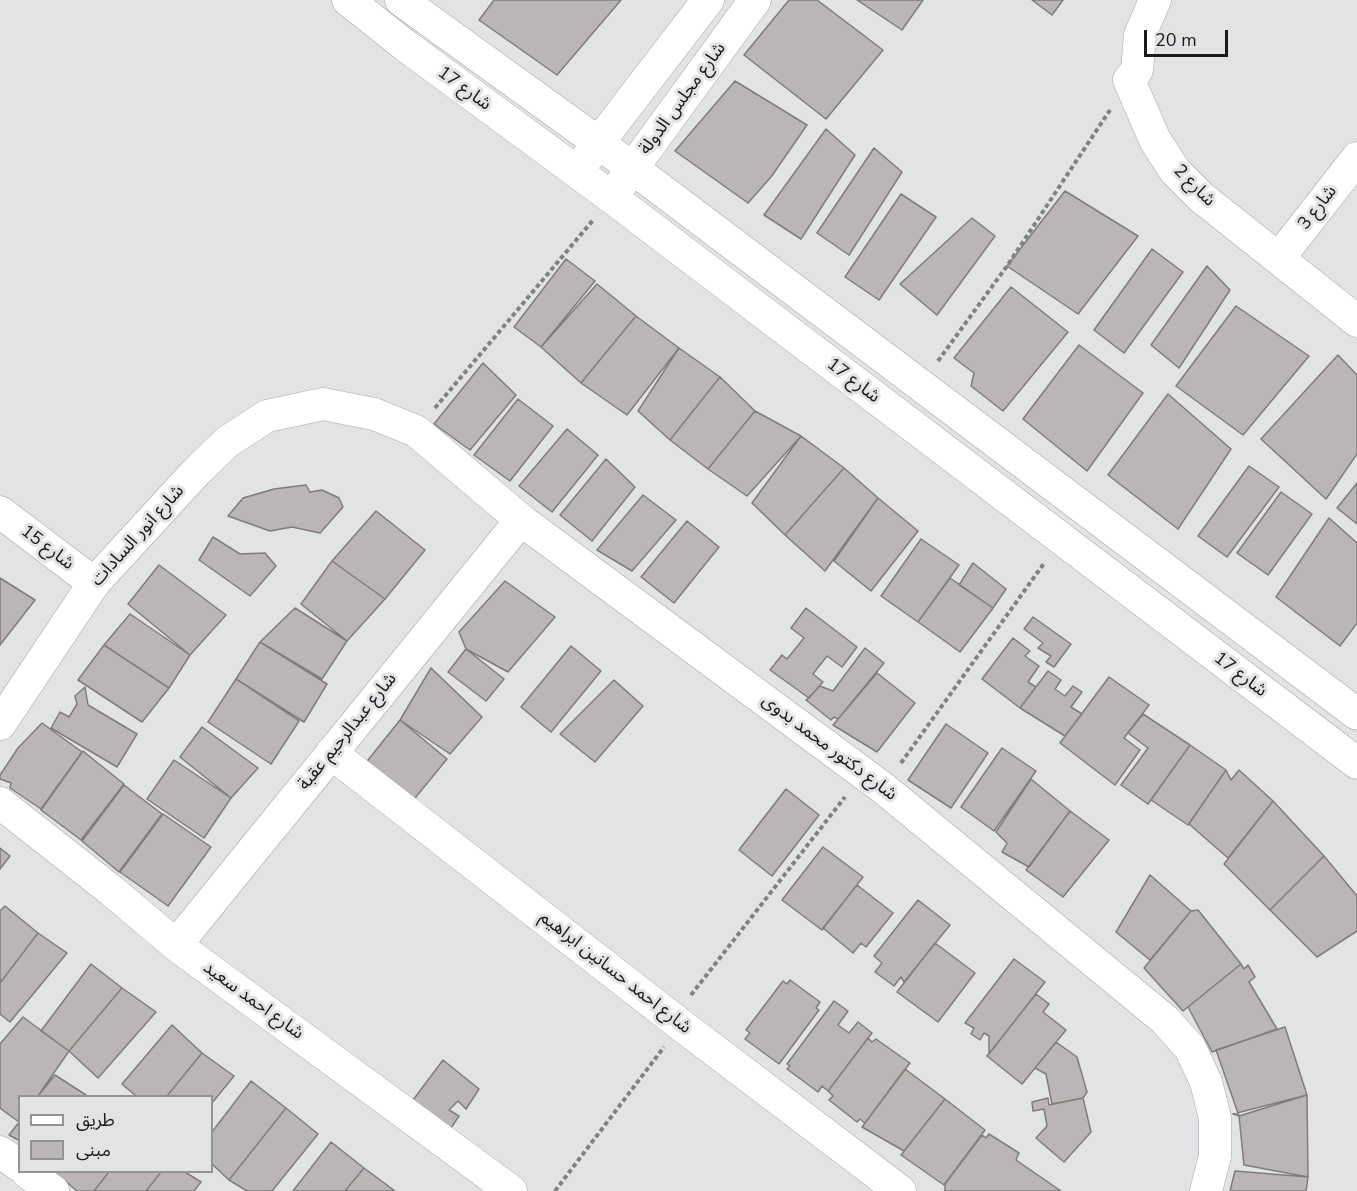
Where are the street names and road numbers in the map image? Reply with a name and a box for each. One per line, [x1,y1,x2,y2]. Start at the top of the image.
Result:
street label: شارع مجلس الدولة [635,39,731,159]
street label: شارع 17 [433,62,495,116]
street label: شارع 2 [1169,161,1219,211]
street label: شارع 3 [1294,181,1342,235]
street label: شارع 17 [822,354,884,408]
street label: شارع انور السادات [87,481,189,591]
street label: شارع 15 [16,521,78,575]
street label: شارع 17 [1209,648,1271,702]
street label: شارع عبدالرحيم عقبة [294,669,402,795]
street label: شارع دكتور محمد بدوى [757,690,901,806]
street label: شارع احمد حسانين ابراهيم [535,907,695,1039]
street label: شارع احمد سعيد [199,957,307,1045]

